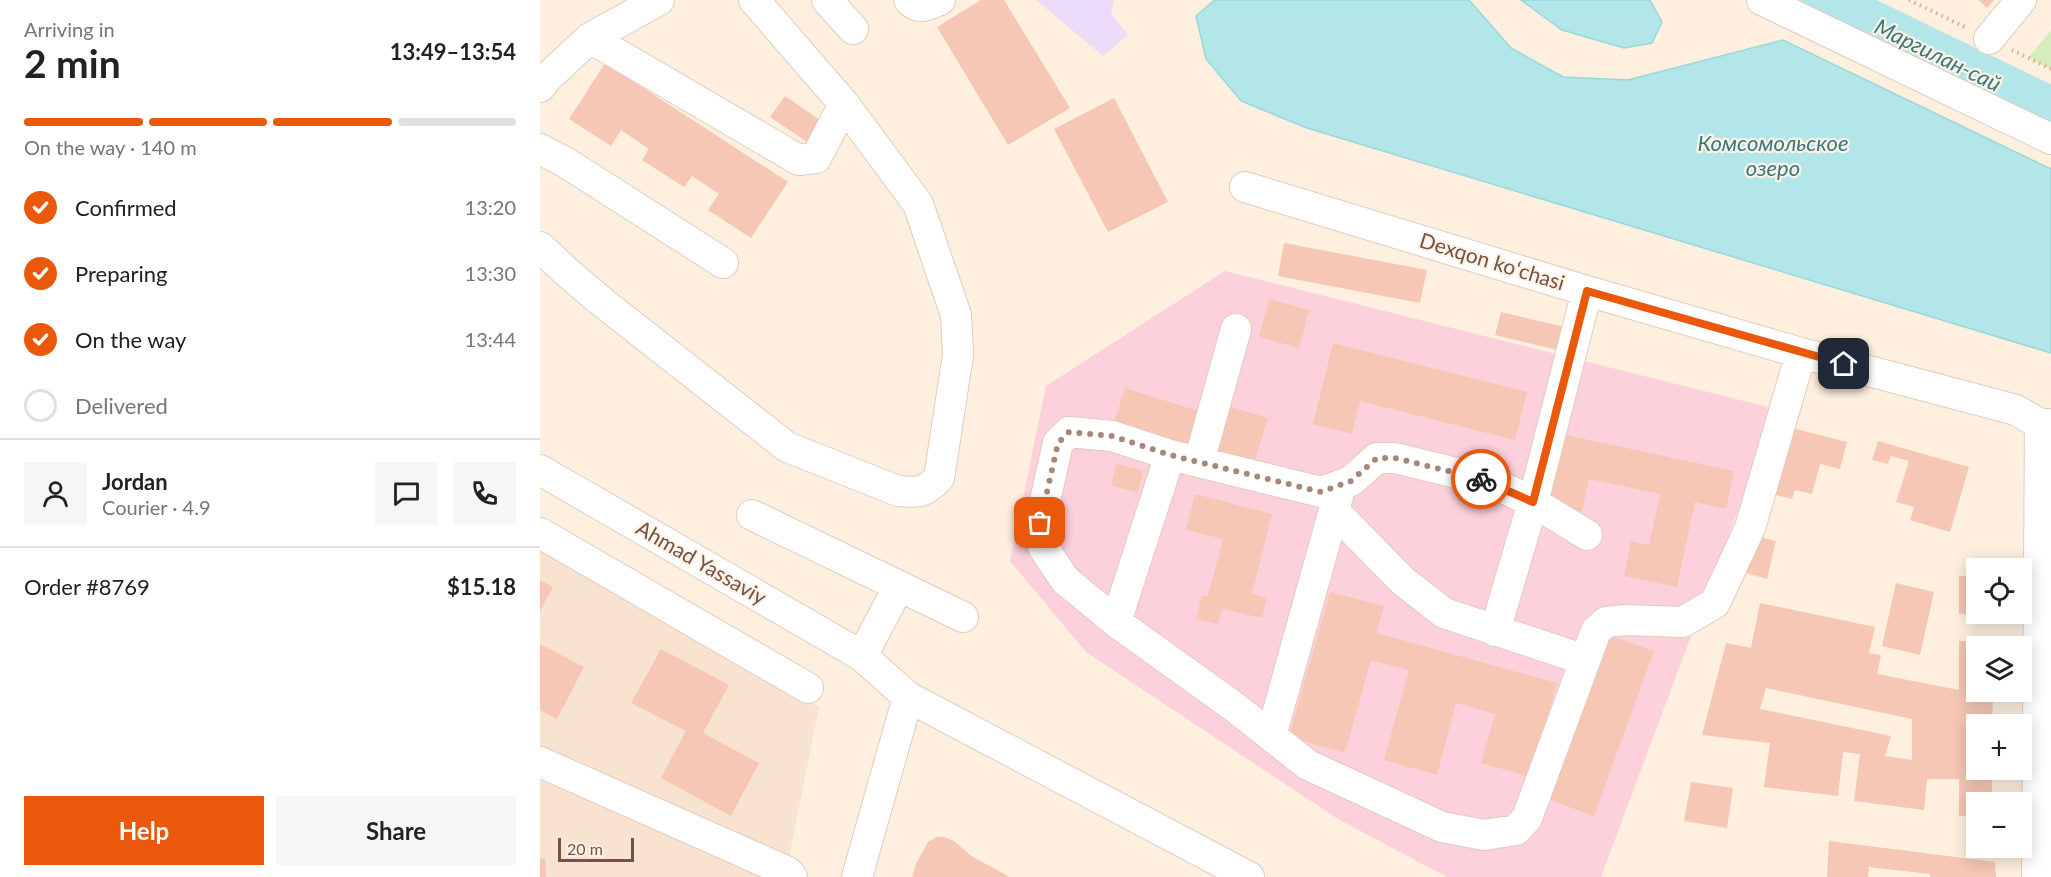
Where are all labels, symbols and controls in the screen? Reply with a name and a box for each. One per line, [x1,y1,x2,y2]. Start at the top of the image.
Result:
water label: Маргилан-сай [1871,12,2006,97]
text: Arriving in [24,17,115,41]
text: 13:49–13:54 [390,38,516,65]
text: 2 min [24,40,121,86]
water label: Комсомольское озеро [1698,129,1849,181]
text: On the way · 140 m [24,135,197,159]
icon: check [24,191,57,224]
text: Confirmed [75,194,177,221]
text: 13:20 [465,195,516,219]
street label: Dexqon koʻchasi [1417,227,1568,294]
icon: check [24,257,57,290]
text: Preparing [75,260,167,287]
text: 13:30 [465,261,516,285]
icon: check [24,323,57,356]
text: On the way [75,326,186,353]
text: 13:44 [465,327,516,351]
pin [1818,338,1869,389]
icon: home [1827,347,1860,380]
text: Delivered [75,392,168,419]
courier [1451,449,1511,509]
button: person [24,462,87,525]
button: chat [375,462,438,525]
button: phone [453,462,516,525]
icon: bike [1465,463,1498,496]
text: Jordan [102,468,168,495]
text: Courier · 4.9 [102,495,211,519]
pin [1014,497,1065,548]
icon: bag [1023,506,1056,539]
street label: Ahmad Yassaviy [632,514,771,609]
map controls [1966,558,2032,858]
button: locate [1966,558,2032,624]
text: Order #8769 [24,573,150,600]
text: $15.18 [447,573,516,600]
button: layers [1966,636,2032,702]
button: + [1966,714,2032,780]
button: − [1966,792,2032,858]
button: Help [24,796,264,865]
button: Share [276,796,516,865]
scale bar [558,835,634,862]
text: 20 m [567,839,603,858]

